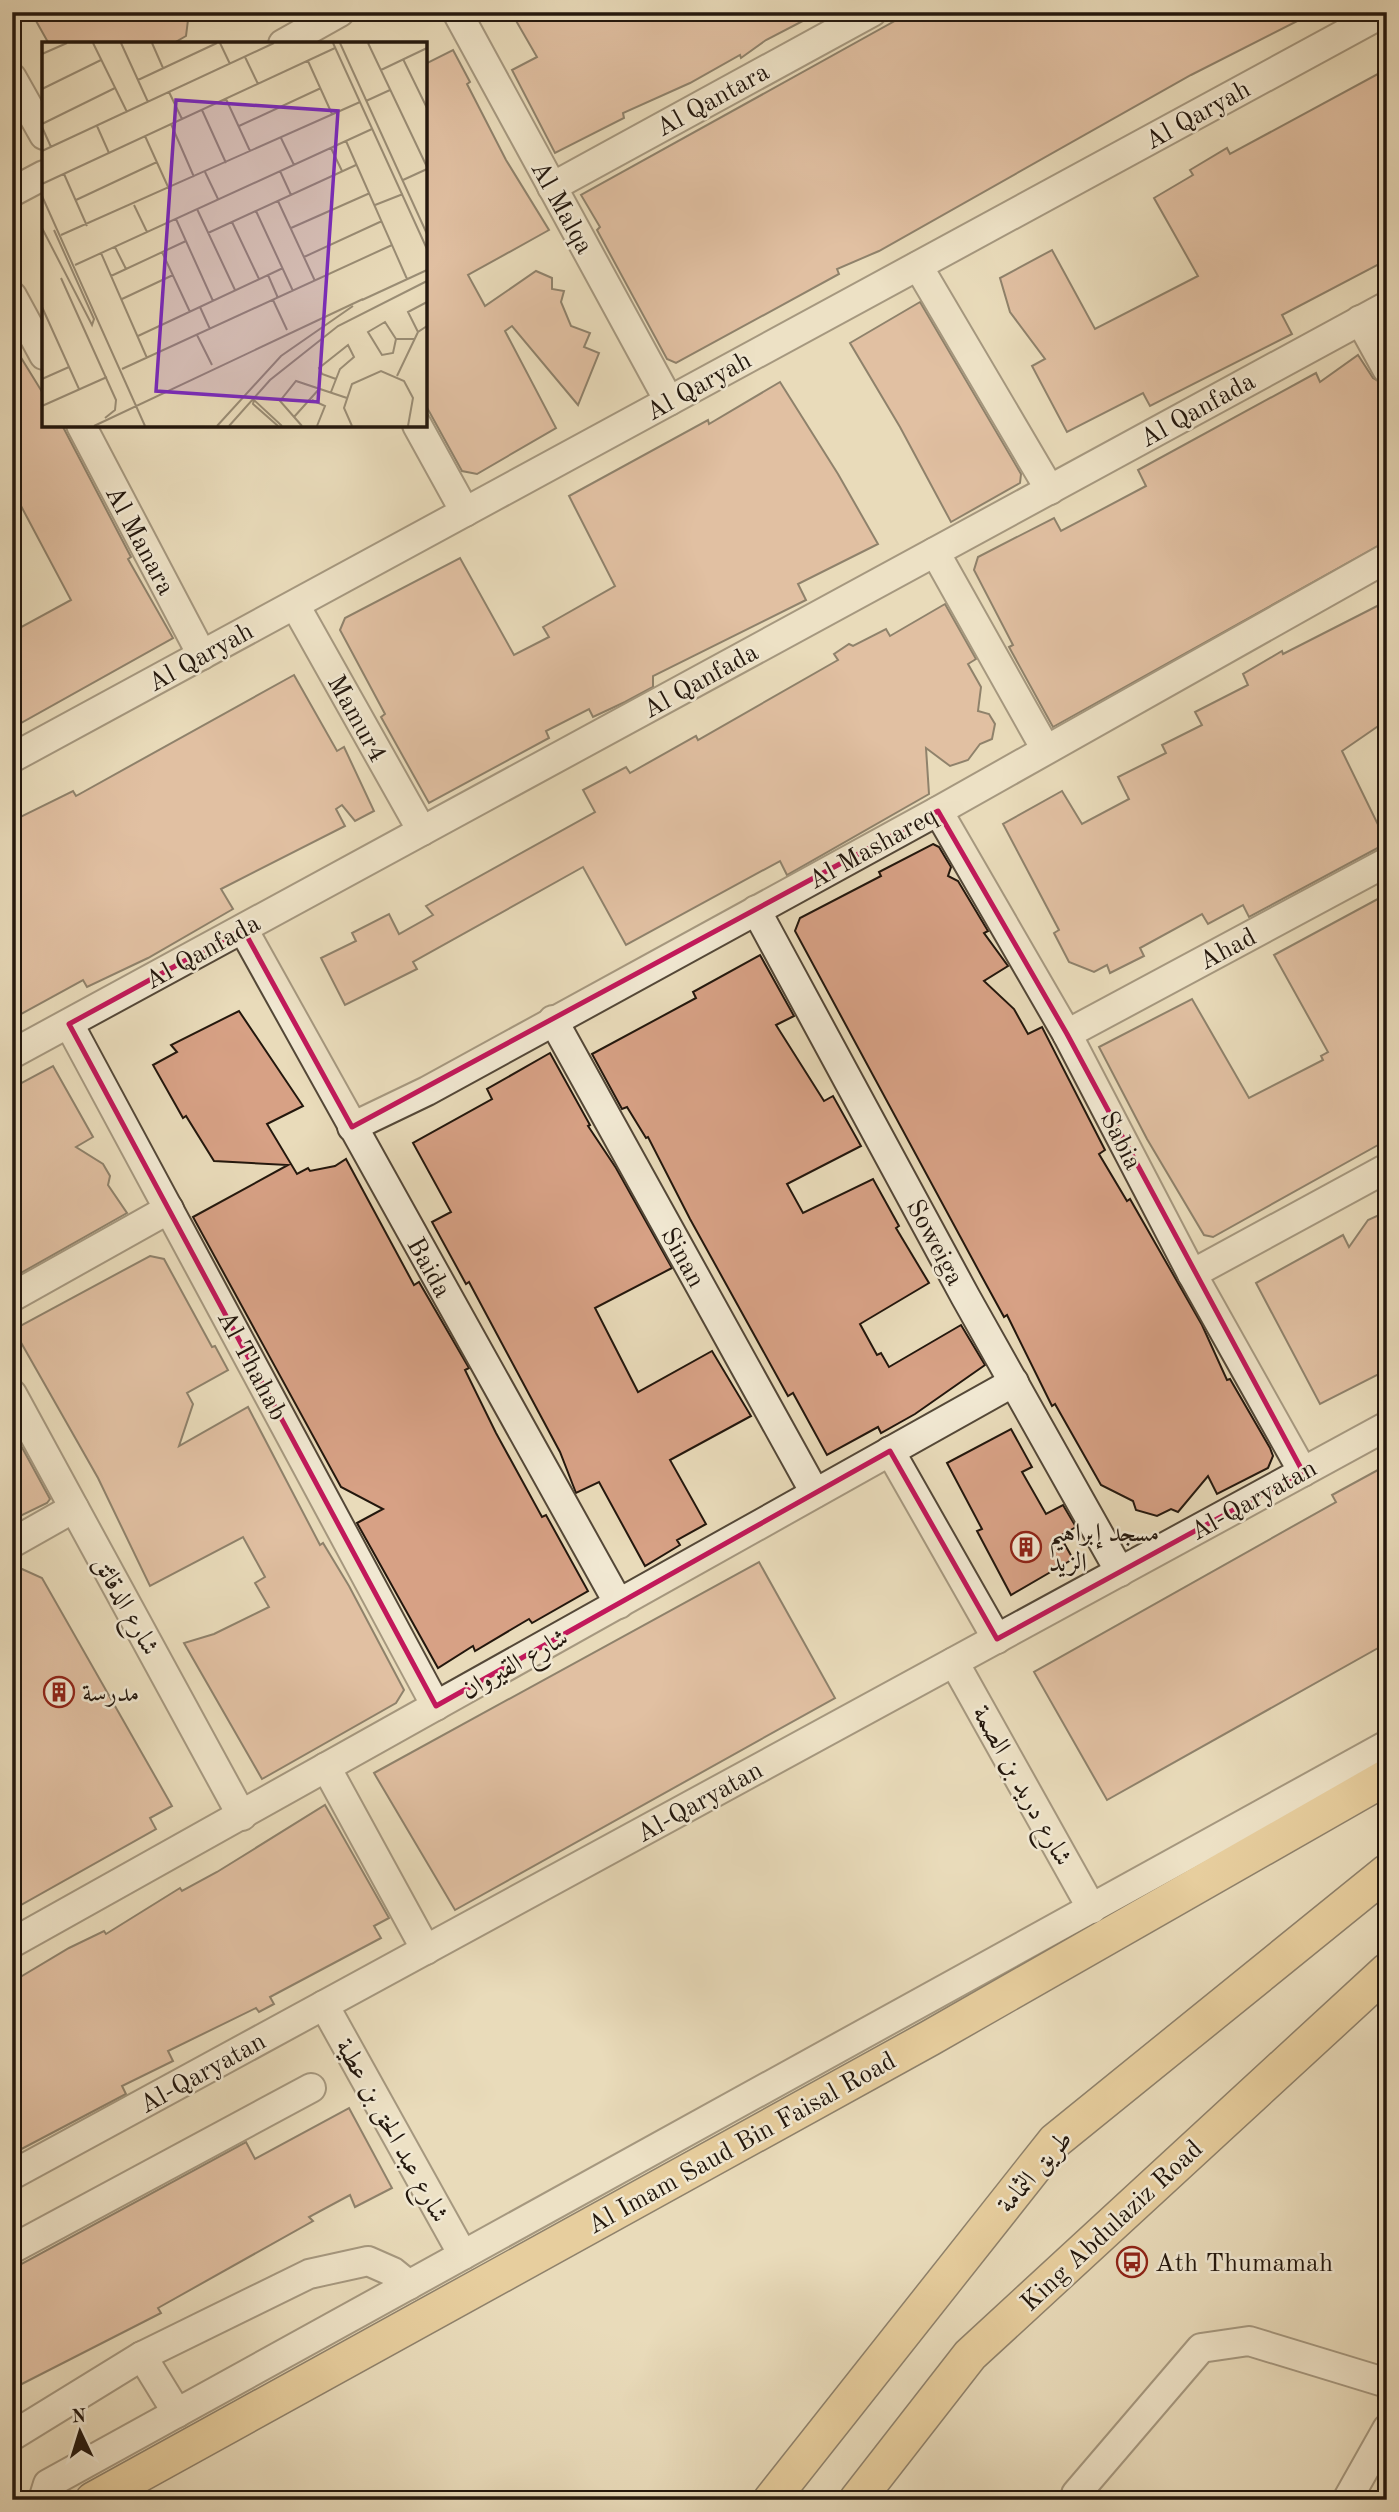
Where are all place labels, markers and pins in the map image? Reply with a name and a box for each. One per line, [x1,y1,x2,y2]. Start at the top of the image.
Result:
place label: مسجد إبراهيم الزيد [1049,1521,1159,1578]
building icon: مسجد إبراهيم الزيد [1009,1530,1043,1564]
building icon: مدرسة [42,1675,76,1709]
place label: مدرسة [82,1681,139,1708]
bus stop icon: Ath Thumamah [1115,2245,1149,2279]
place label: Ath Thumamah [1155,2251,1333,2277]

